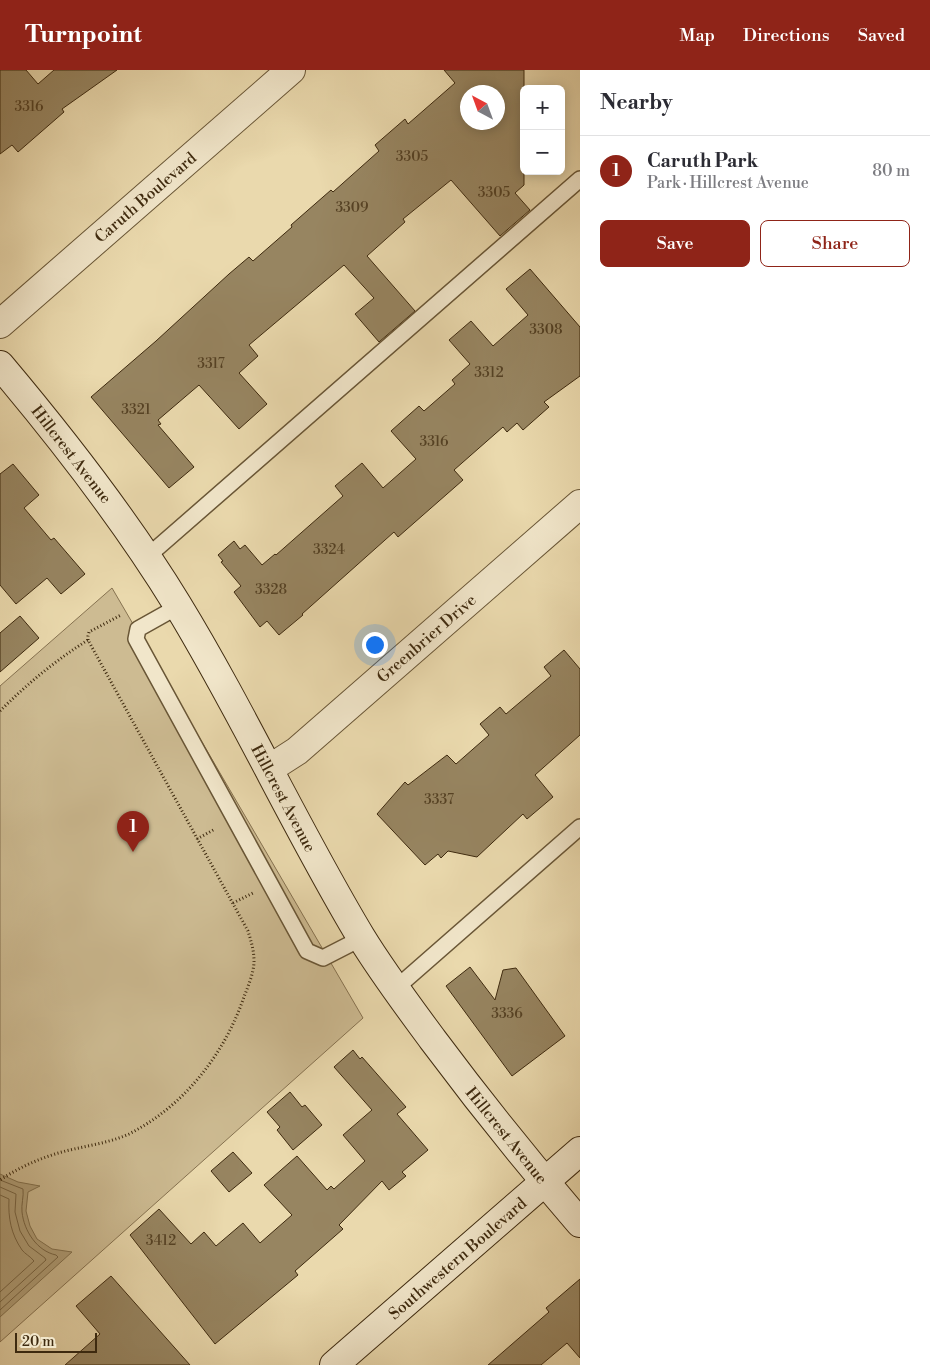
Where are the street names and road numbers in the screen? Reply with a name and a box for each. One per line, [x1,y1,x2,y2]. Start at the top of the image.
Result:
street label: Caruth Boulevard [91,148,201,247]
street label: Hillcrest Avenue [27,401,116,508]
street label: Greenbrier Drive [373,590,480,687]
street label: Hillcrest Avenue [246,741,320,856]
street label: Hillcrest Avenue [461,1083,552,1188]
street label: Southwestern Boulevard [385,1193,531,1324]

